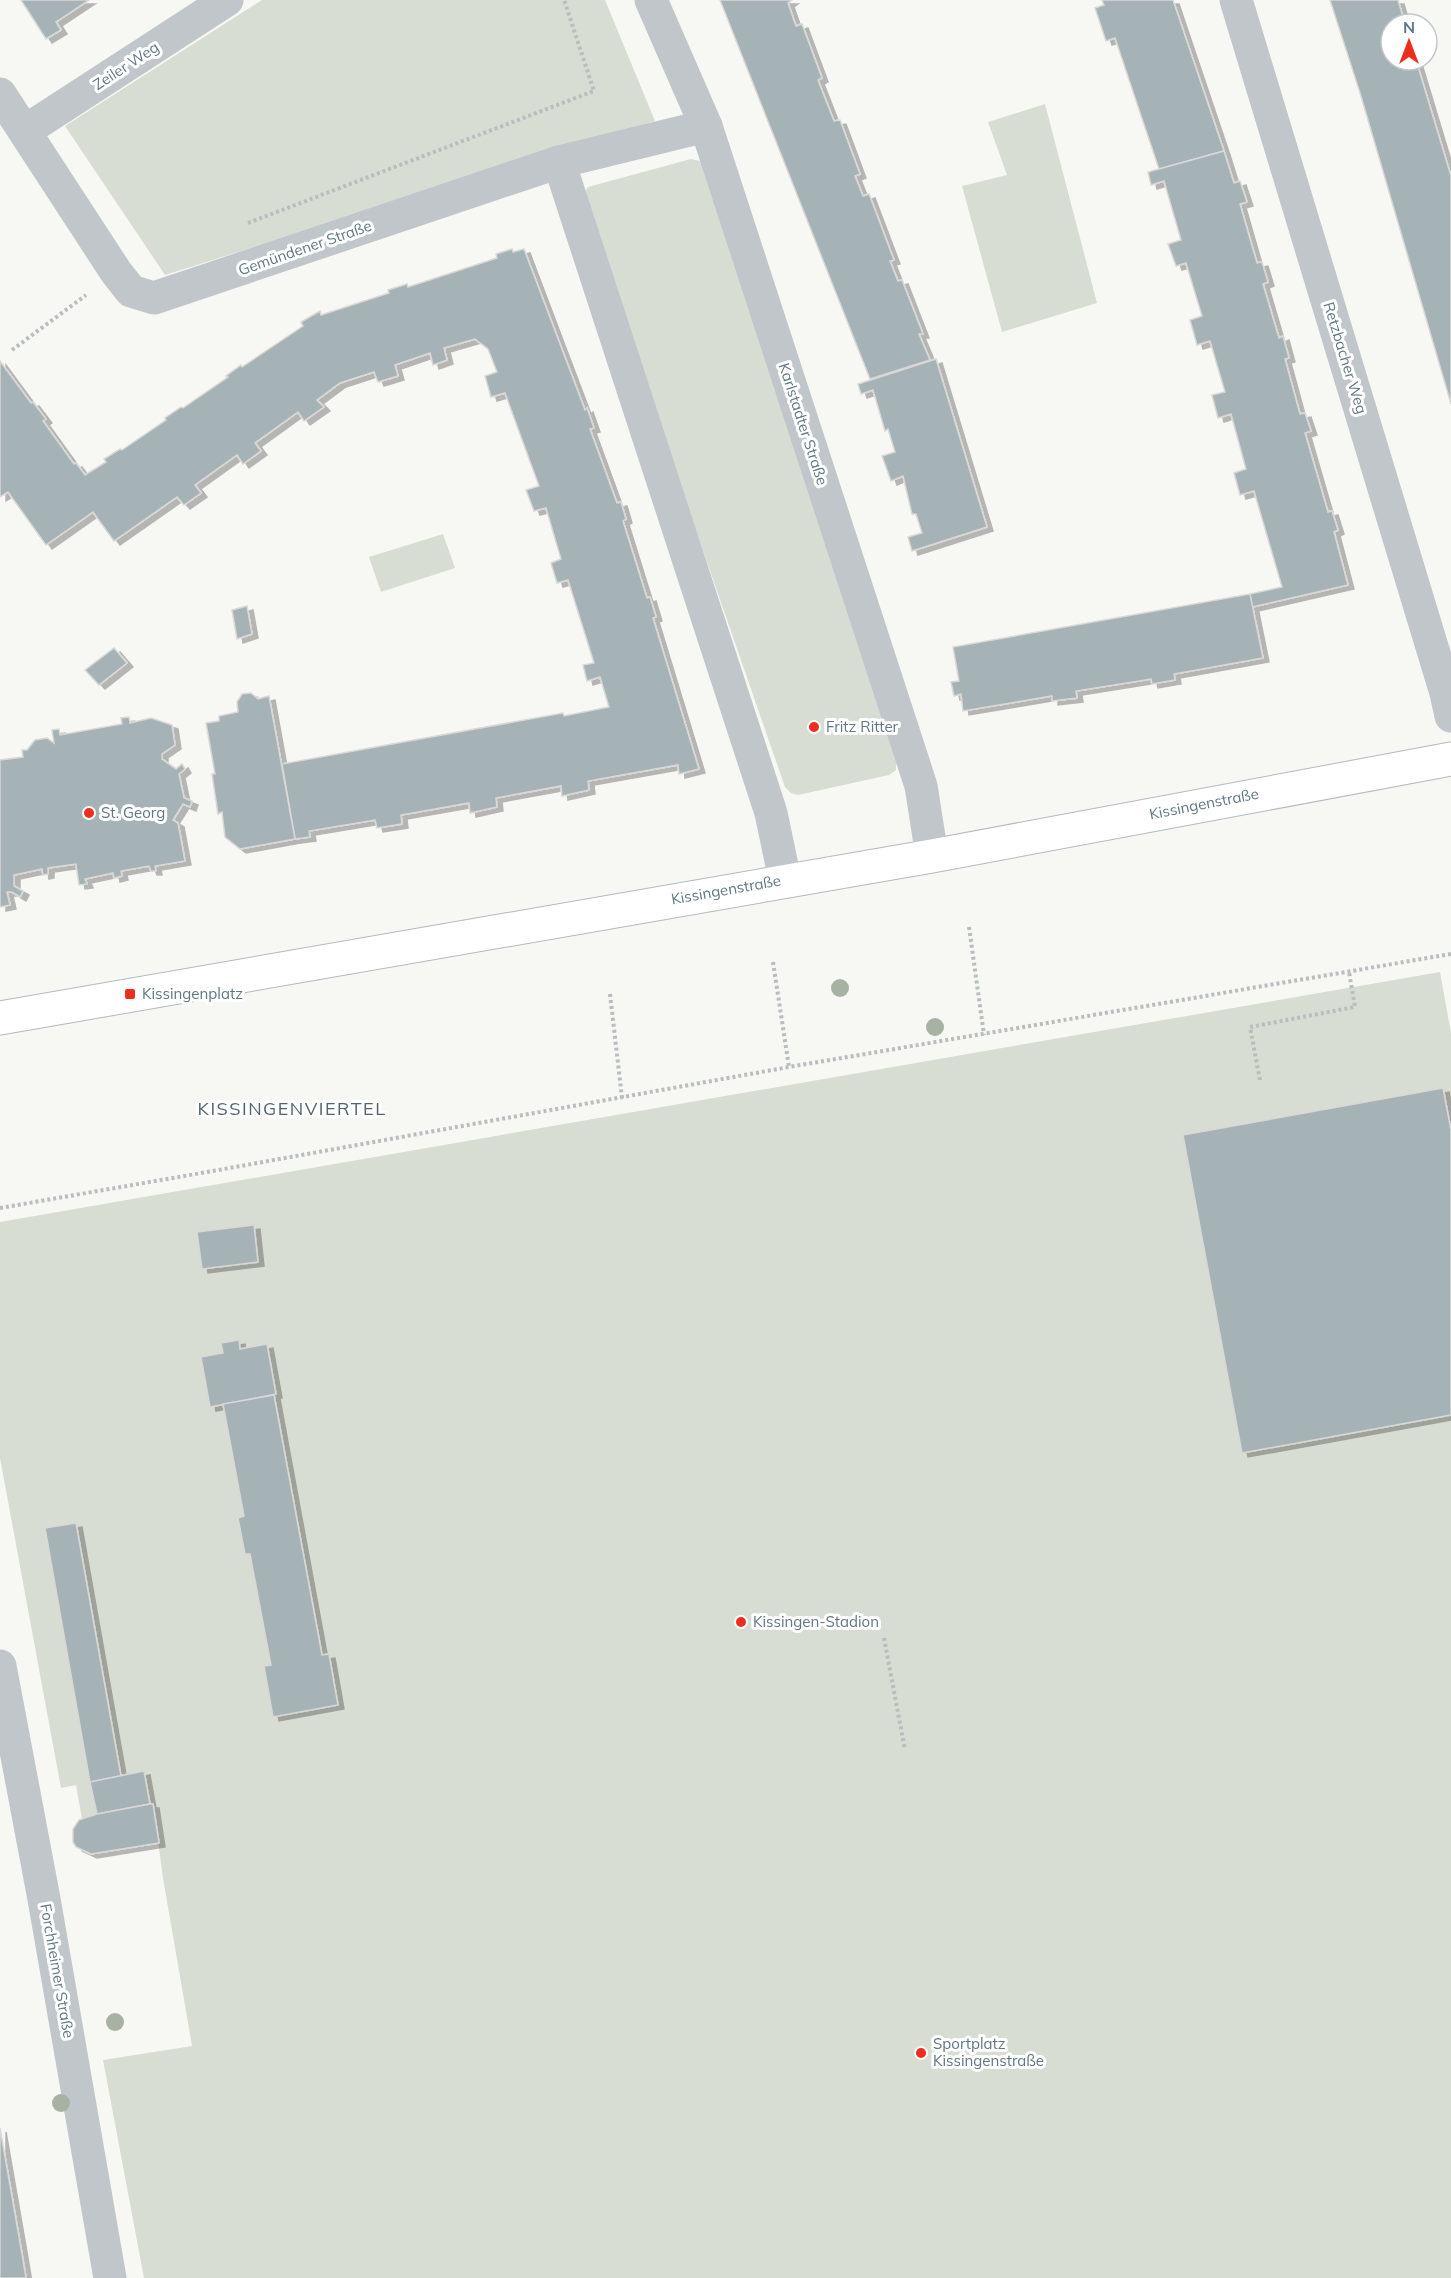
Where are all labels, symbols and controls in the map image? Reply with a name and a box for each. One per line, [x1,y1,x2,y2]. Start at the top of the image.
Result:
north arrow [1379,12,1439,72]
text: N [1403,17,1415,37]
street label: Zeiler Weg [89,37,162,94]
street label: Gemündener Straße [236,216,374,279]
street label: Retzbacher Weg [1319,300,1372,416]
street label: Karlstadter Straße [775,360,832,487]
place label: Fritz Ritter [826,717,899,736]
marker: Fritz Ritter [807,720,821,734]
street label: Kissingenstraße [1148,784,1260,823]
place label: St. Georg [101,803,165,822]
marker: St. Georg [82,806,96,820]
street label: Kissingenstraße [670,871,782,908]
place label: Kissingenplatz [142,984,243,1003]
marker: Kissingenplatz [123,987,137,1001]
district label: KISSINGENVIERTEL [198,1097,386,1120]
place label: Kissingen-Stadion [753,1612,879,1631]
marker: Kissingen-Stadion [734,1615,748,1629]
street label: Forchheimer Straße [36,1902,79,2040]
place label: Sportplatz Kissingenstraße [933,2034,1044,2070]
marker: Sportplatz Kissingenstraße [914,2046,928,2060]

